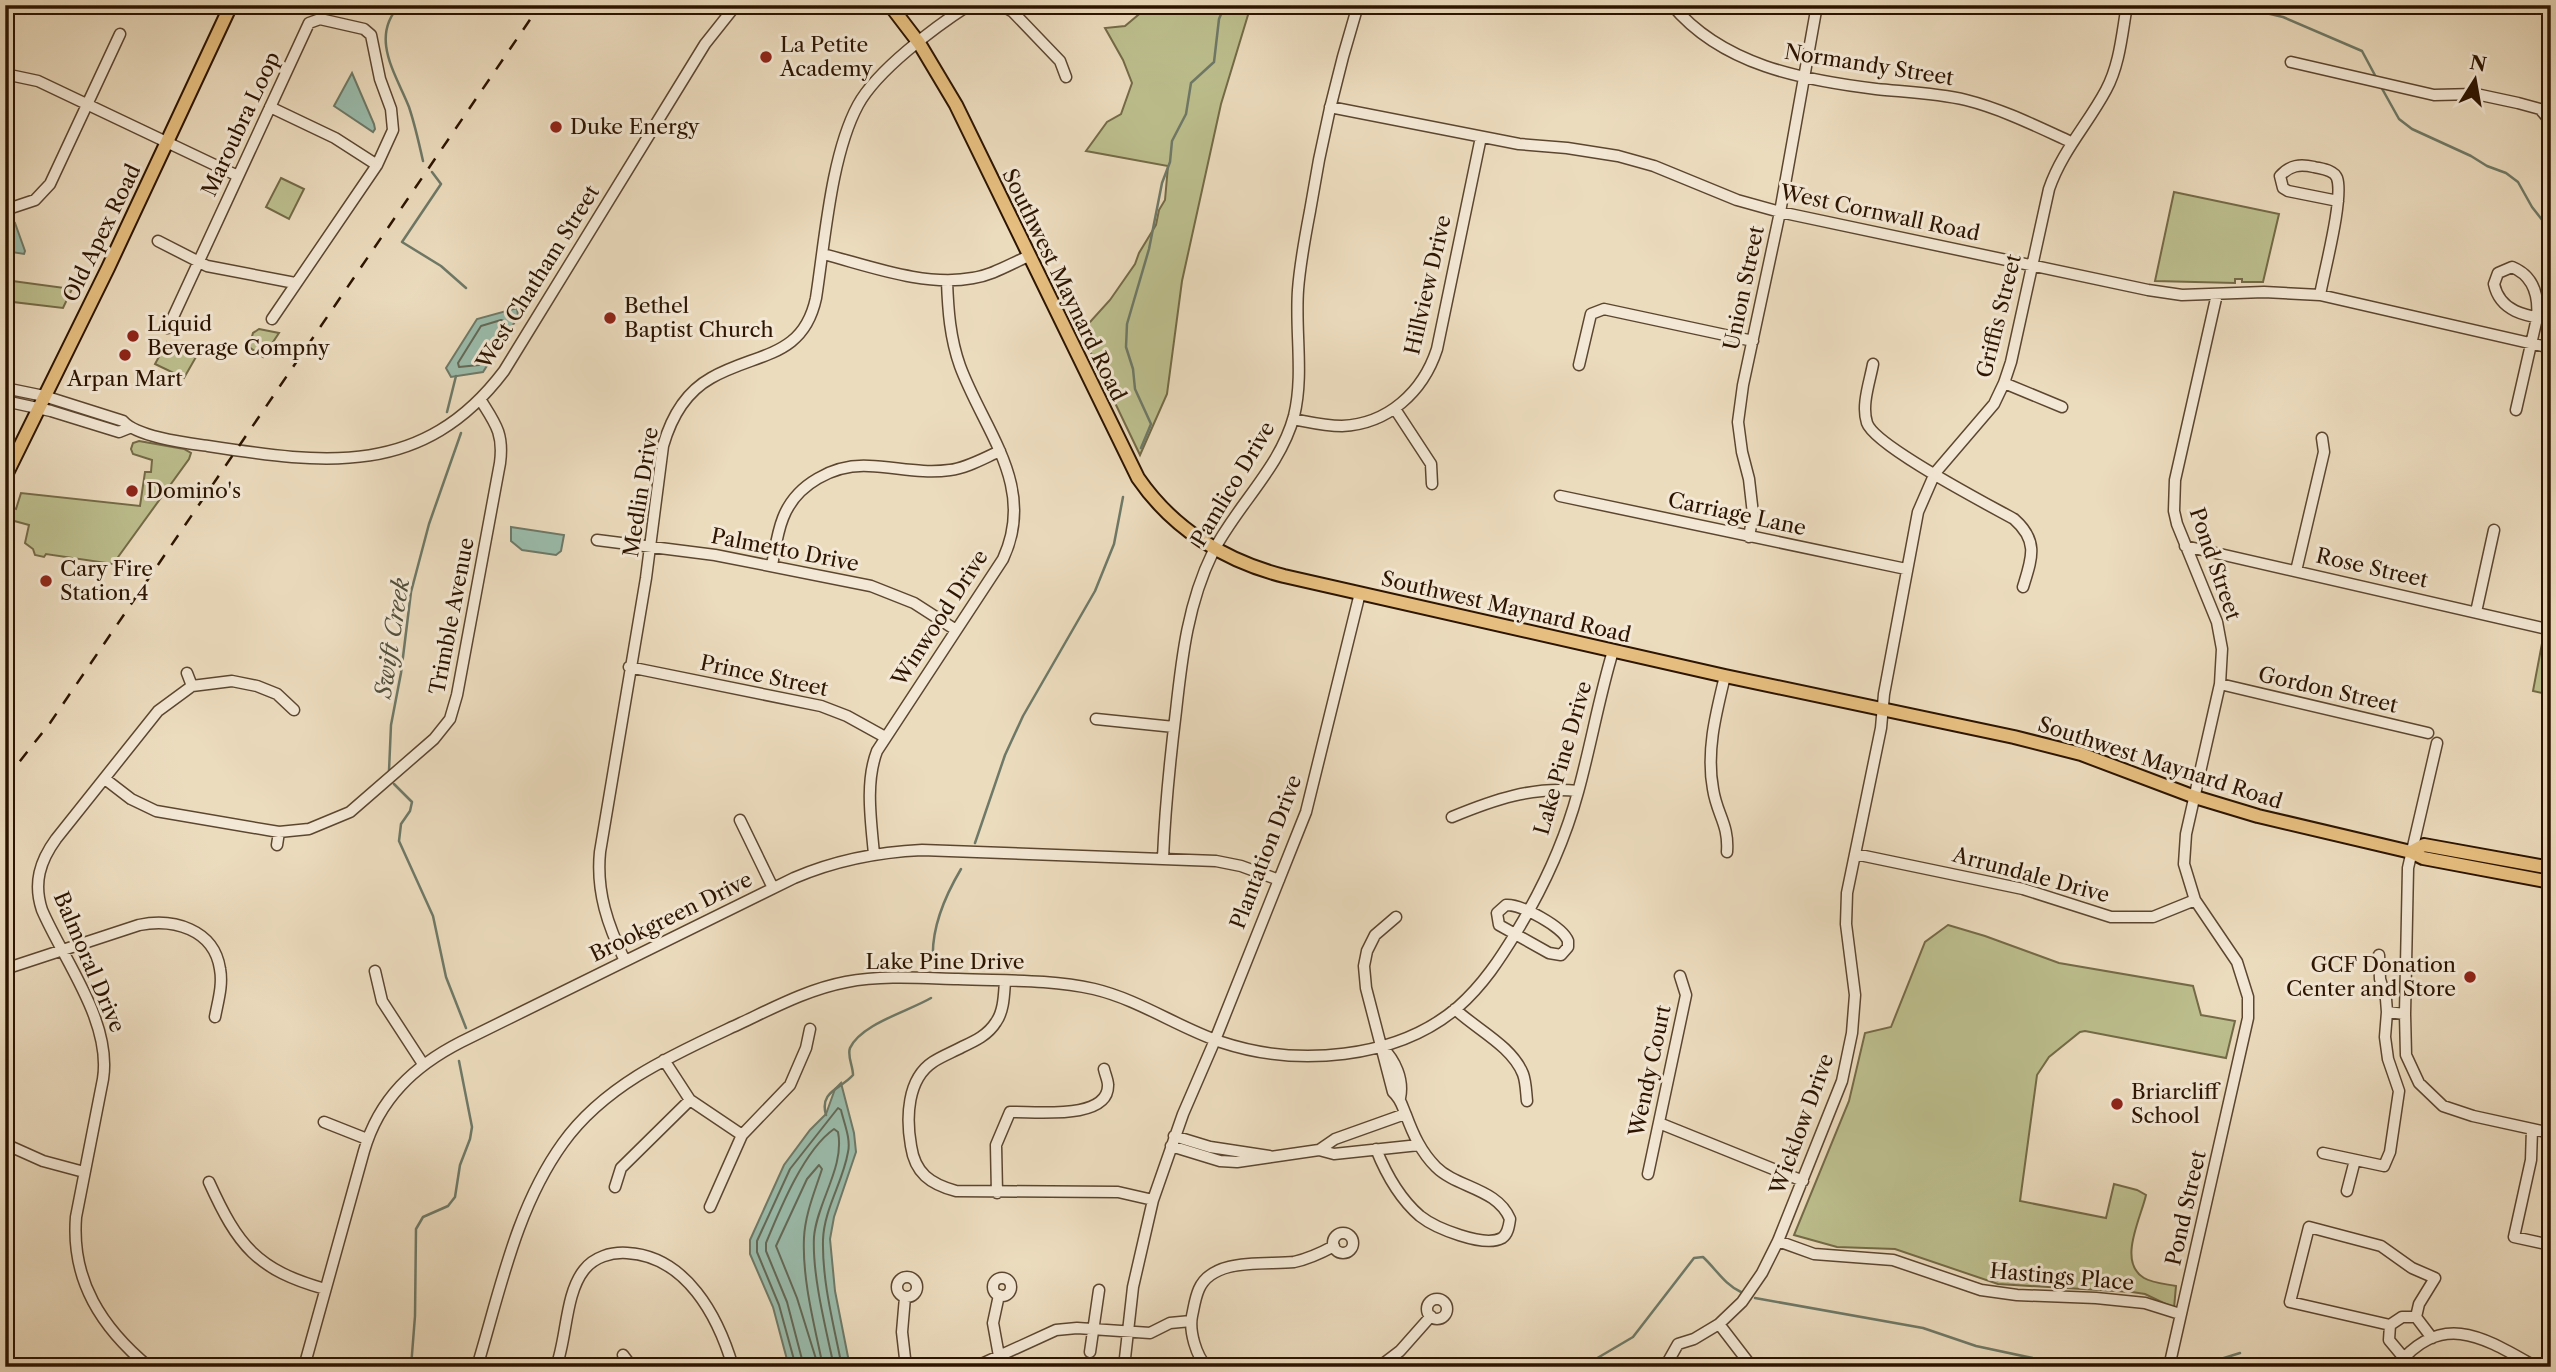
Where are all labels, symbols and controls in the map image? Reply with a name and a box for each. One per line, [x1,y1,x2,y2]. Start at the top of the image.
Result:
place label: La Petite Academy [779,32,873,81]
street label: Normandy Street [1783,39,1956,90]
north arrow [2440,46,2510,116]
street label: Maroubra Loop [196,47,285,200]
marker: La Petite Academy [758,49,774,65]
text: N [2468,51,2488,77]
place label: Duke Energy [570,114,700,139]
marker: Duke Energy [548,119,564,135]
street label: Old Apex Road [57,160,146,306]
street label: Southwest Maynard Road [997,165,1132,405]
street label: West Cornwall Road [1777,179,1982,246]
street label: West Chatham Street [470,180,605,374]
street label: Hillview Drive [1399,213,1456,357]
street label: Union Street [1718,223,1769,352]
street label: Griffis Street [1971,251,2026,380]
place label: Bethel Baptist Church [624,293,774,342]
marker: Bethel Baptist Church [602,310,618,326]
place label: Liquid Beverage Compny [147,311,330,360]
marker: Liquid Beverage Compny [125,328,141,344]
marker: Arpan Mart [117,347,133,363]
place label: Arpan Mart [66,366,183,391]
street label: Pamlico Drive [1186,417,1280,551]
street label: Medlin Drive [618,425,663,559]
place label: Domino's [146,478,241,503]
marker: Domino's [124,483,140,499]
street label: Carriage Lane [1666,487,1808,540]
street label: Pond Street [2185,504,2247,624]
street label: Palmetto Drive [709,523,861,576]
street label: Trimble Avenue [424,535,479,696]
street label: Rose Street [2314,543,2431,593]
street label: Winwood Drive [886,545,993,691]
place label: Cary Fire Station 4 [60,556,153,605]
street label: Southwest Maynard Road [1379,566,1634,647]
marker: Cary Fire Station 4 [38,573,54,589]
water label: Swift Creek [368,576,415,702]
street label: Prince Street [698,650,831,701]
street label: Gordon Street [2256,661,2401,718]
street label: Lake Pine Drive [1529,678,1596,838]
street label: Southwest Maynard Road [2035,711,2286,814]
street label: Plantation Drive [1225,771,1306,932]
street label: Arrundale Drive [1949,841,2112,907]
street label: Brookgreen Drive [586,866,756,967]
street label: Balmoral Drive [49,888,130,1036]
street label: Lake Pine Drive [866,949,1024,974]
place label: GCF Donation Center and Store [2286,952,2456,1001]
marker: GCF Donation Center and Store [2462,969,2478,985]
street label: Wendy Court [1623,1002,1676,1140]
street label: Wicklow Drive [1764,1050,1839,1199]
place label: Briarcliff School [2131,1079,2221,1128]
marker: Briarcliff School [2109,1096,2125,1112]
street label: Pond Street [2160,1147,2211,1268]
street label: Hastings Place [1989,1258,2135,1295]

